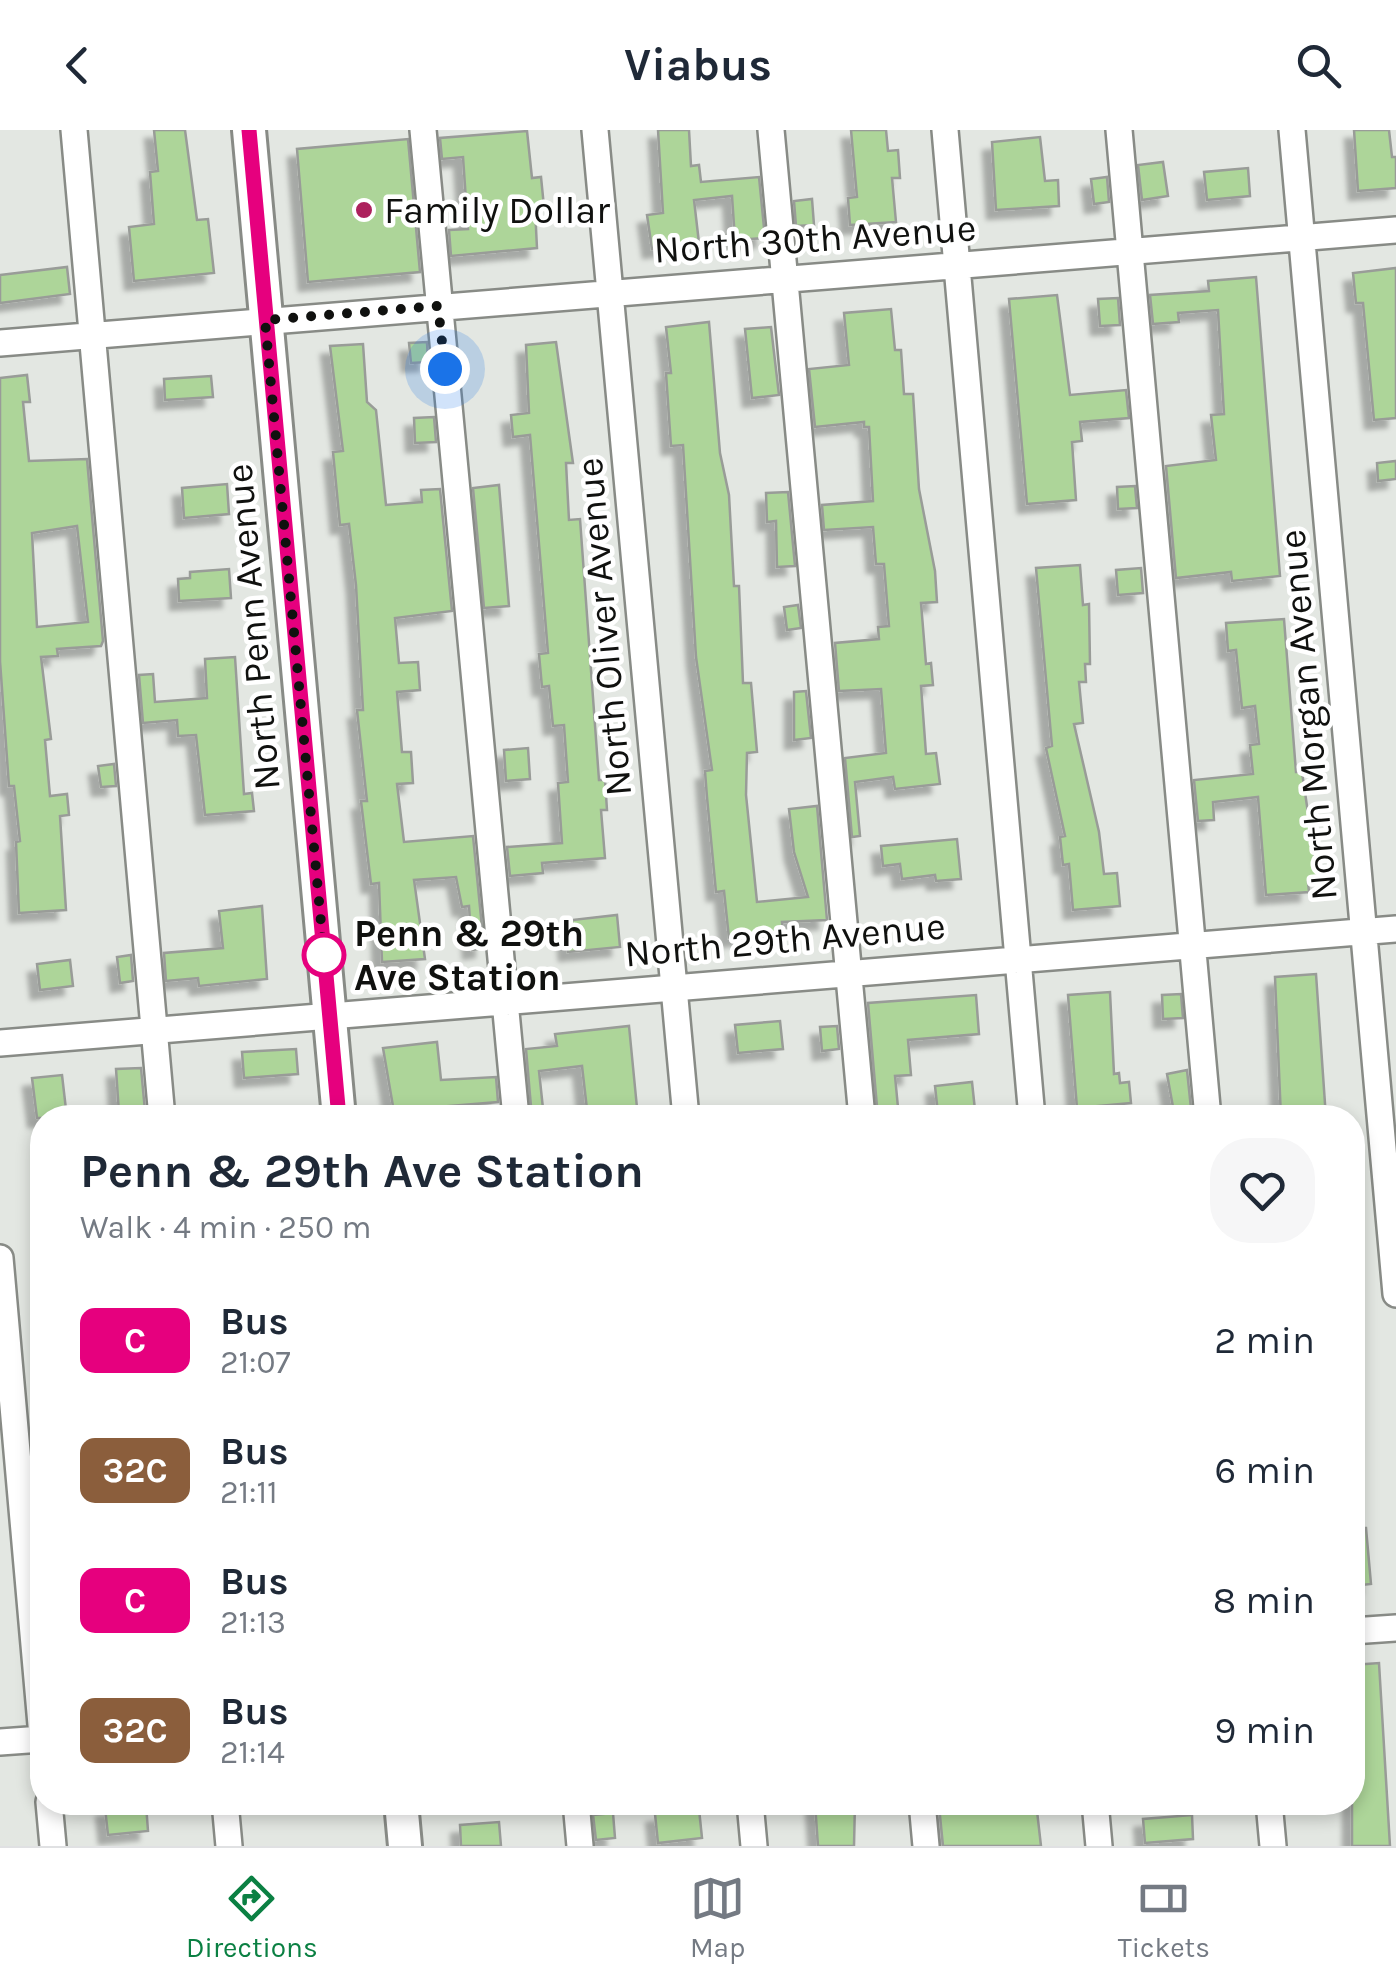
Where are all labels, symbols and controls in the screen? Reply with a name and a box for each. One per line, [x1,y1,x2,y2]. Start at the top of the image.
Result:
icon: back [50,38,105,93]
icon: search [1291,38,1346,93]
text: Viabus [624,39,772,91]
place label: Family Dollar [384,188,610,233]
marker: Family Dollar [353,199,375,221]
street label: North 30th Avenue [652,205,978,273]
your location [420,344,470,394]
street label: North Oliver Avenue [567,456,641,798]
street label: North Penn Avenue [216,462,290,792]
street label: North Morgan Avenue [1269,528,1347,902]
street label: North 29th Avenue [623,904,947,976]
place label: Penn & 29th Ave Station [354,911,584,1000]
marker: Penn & 29th Ave Station [303,934,345,976]
button: heart [1210,1138,1315,1243]
text: Penn & 29th Ave Station [80,1143,644,1199]
text: Walk · 4 min · 250 m [80,1209,371,1246]
text: Bus [220,1299,289,1344]
text: 2 min [1214,1318,1315,1363]
text: C [124,1320,146,1361]
text: 21:07 [220,1344,291,1381]
text: Bus [220,1429,289,1474]
text: 6 min [1214,1448,1315,1493]
text: 32C [102,1450,168,1491]
text: 21:11 [220,1474,278,1511]
text: Bus [220,1559,289,1604]
text: 8 min [1213,1578,1315,1623]
text: C [124,1580,146,1621]
text: 21:13 [220,1604,286,1641]
text: Bus [220,1689,289,1734]
text: 9 min [1214,1708,1315,1753]
text: 32C [102,1710,168,1751]
text: 21:14 [220,1734,285,1771]
tab: Directions [186,1871,318,1964]
tab: Map [690,1871,745,1964]
tab: Tickets [1118,1871,1210,1964]

